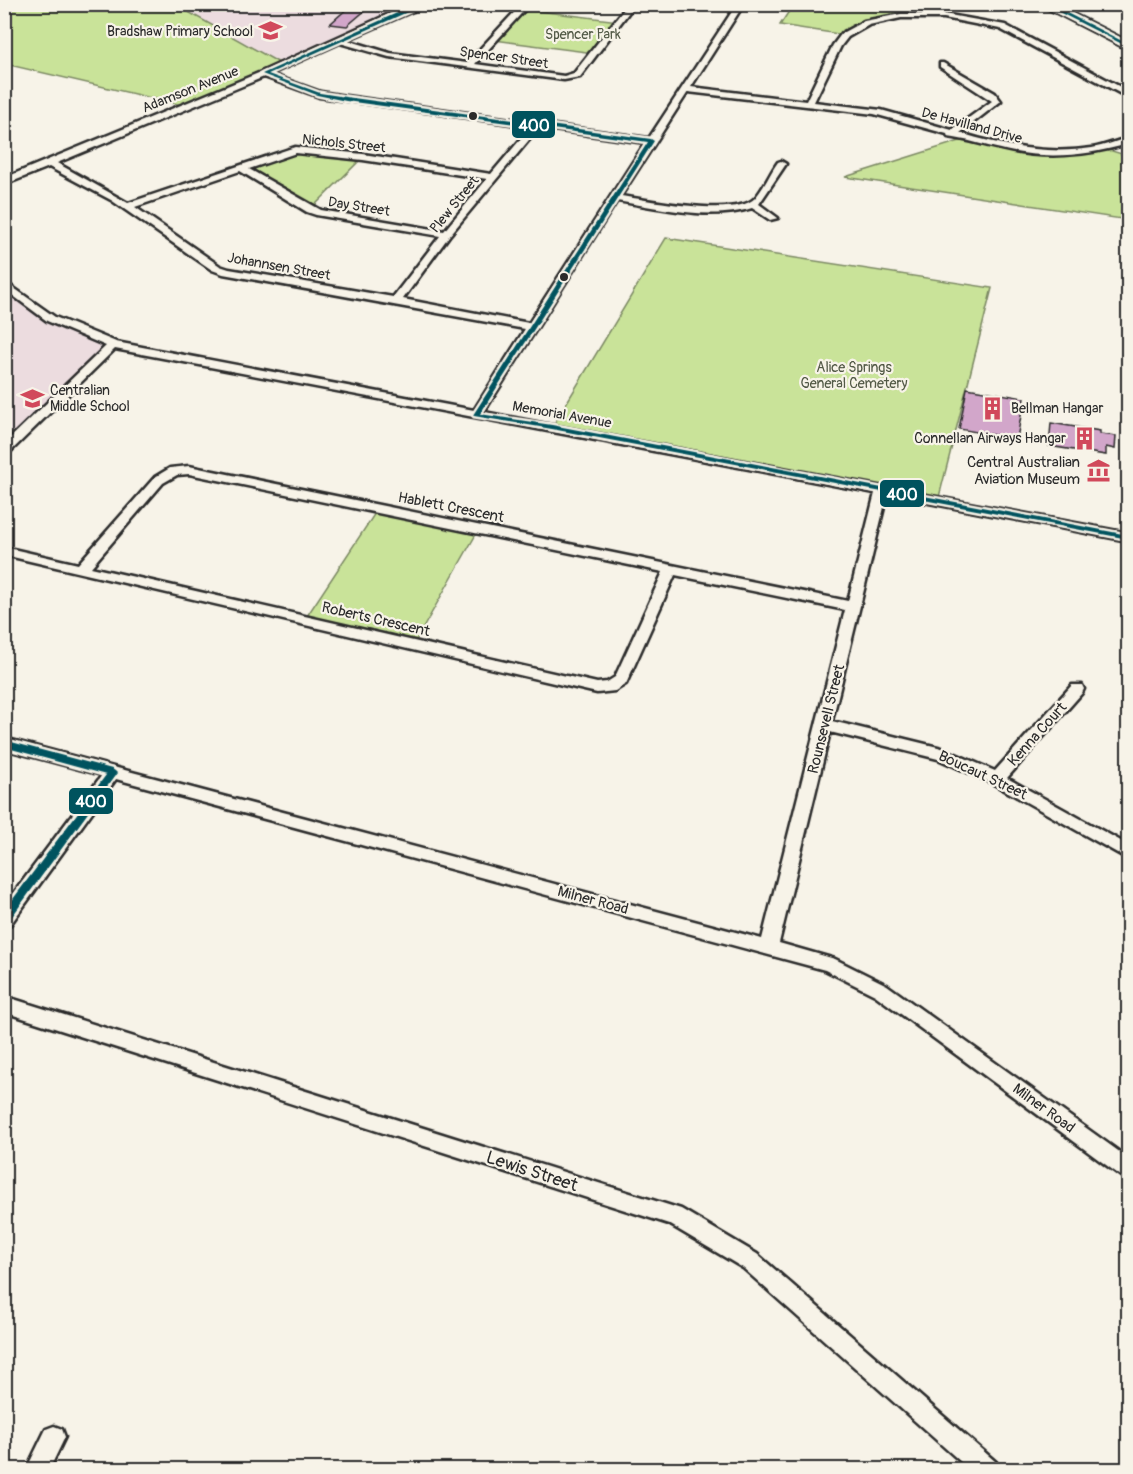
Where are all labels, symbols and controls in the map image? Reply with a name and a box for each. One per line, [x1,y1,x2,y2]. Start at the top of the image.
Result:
school or university icon: Bradshaw Primary School [258,18,284,44]
place label: Bradshaw Primary School [107,23,253,40]
park label: Spencer Park [545,26,621,43]
street label: Spencer Street [459,43,550,72]
street label: Adamson Avenue [140,62,241,117]
street label: De Havilland Drive [920,104,1024,147]
unlabelled marker [467,110,479,122]
line badge: 400 [511,110,556,139]
text: 400 [518,116,550,136]
street label: Nichols Street [301,131,387,156]
street label: Plew Street [426,172,483,236]
street label: Day Street [327,193,391,220]
street label: Johannsen Street [226,249,332,284]
unlabelled marker [558,271,570,283]
park label: Alice Springs General Cemetery [801,359,907,392]
place label: Centralian Middle School [50,382,130,415]
school or university icon: Centralian Middle School [19,385,45,411]
building icon: Bellman Hangar [980,395,1006,421]
street label: Memorial Avenue [511,397,613,432]
place label: Bellman Hangar [1011,400,1103,417]
building icon: Connellan Airways Hangar [1071,425,1097,451]
place label: Connellan Airways Hangar [914,430,1066,447]
place label: Central Australian Aviation Museum [967,453,1080,489]
museum icon: Central Australian Aviation Museum [1085,458,1111,484]
line badge: 400 [879,479,925,508]
text: 400 [886,485,918,505]
street label: Hablett Crescent [396,488,506,527]
street label: Roberts Crescent [320,598,433,641]
street label: Rounsevell Street [804,662,849,776]
street label: Kenna Court [1004,698,1072,770]
street label: Boucaut Street [935,747,1031,805]
line badge: 400 [68,787,114,815]
text: 400 [75,792,107,812]
street label: Milner Road [555,882,630,919]
street label: Milner Road [1009,1079,1079,1137]
street label: Lewis Street [483,1146,581,1197]

